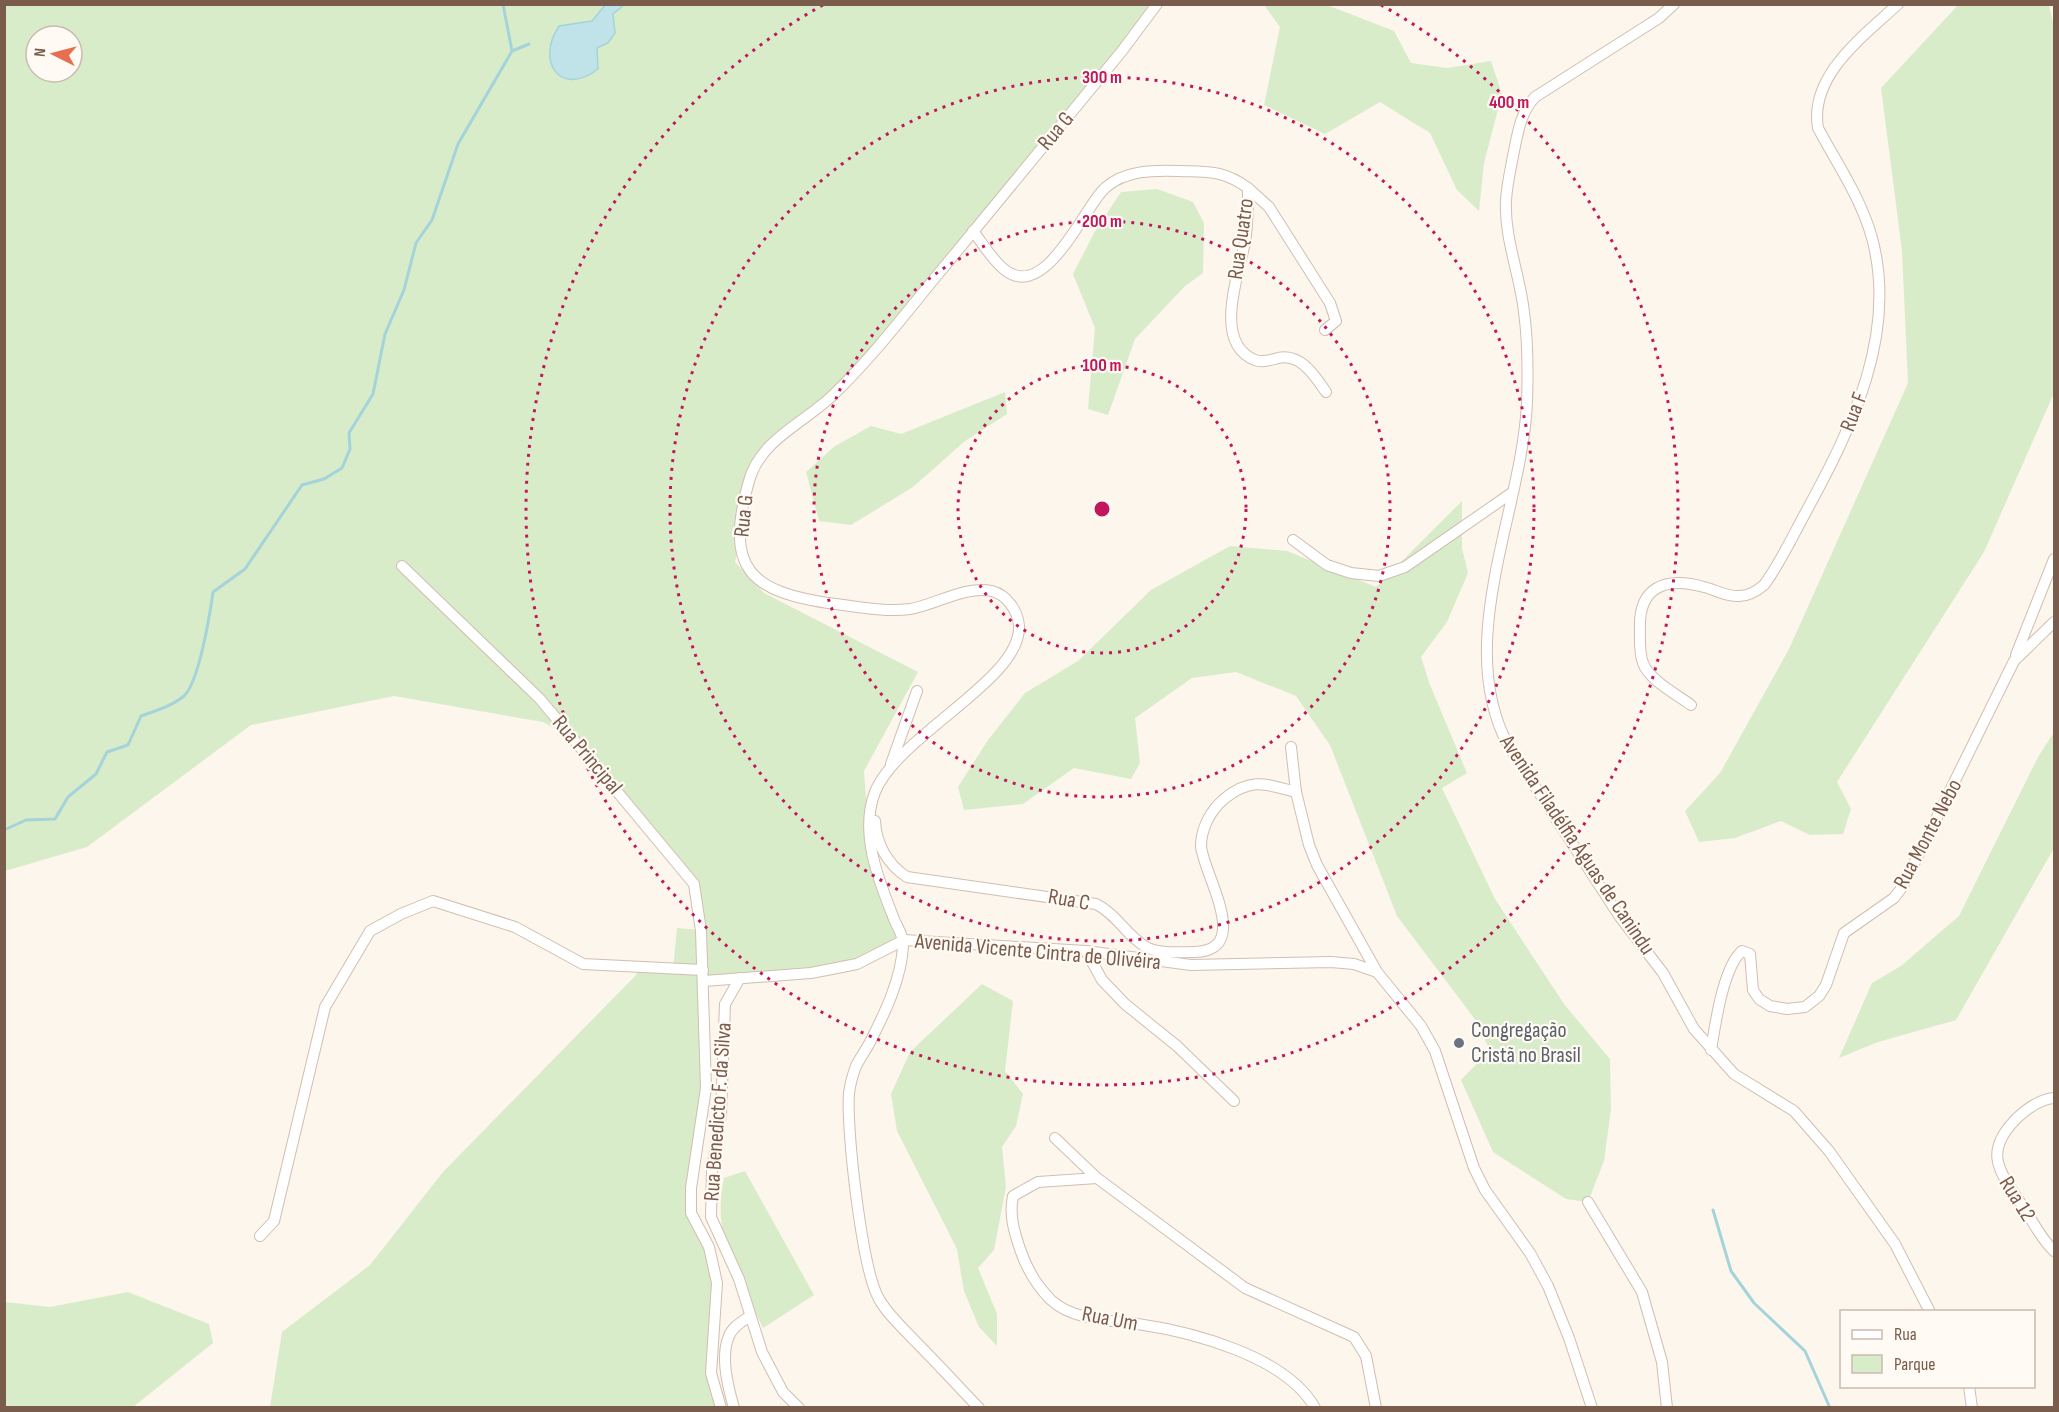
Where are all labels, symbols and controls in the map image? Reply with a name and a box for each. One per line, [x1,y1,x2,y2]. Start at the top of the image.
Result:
north arrow [24,24,84,84]
text: N [31,47,50,58]
text: 300 m [1082,67,1122,88]
text: 400 m [1489,92,1529,113]
street label: Rua G [1032,106,1080,156]
street label: Rua Quatro [1222,197,1260,281]
text: 200 m [1082,211,1122,232]
text: 100 m [1083,355,1122,376]
street label: Rua F [1834,388,1874,436]
street label: Rua G [728,494,760,538]
centre of rings [1092,499,1112,519]
street label: Rua Principal [546,710,628,800]
street label: Avenida Filadélfia Águas de Canindu [1493,729,1661,960]
street label: Rua Monte Nebo [1888,775,1968,893]
street label: Rua C [1046,883,1092,917]
street label: Avenida Vicente Cintra de Olivéira [913,928,1162,976]
place label: Congregação Cristã no Brasil [1471,1017,1581,1069]
street label: Rua Benedicto F. da Silva [698,1022,738,1202]
marker: Congregação Cristã no Brasil [1452,1036,1466,1050]
street label: Rua 12 [1993,1171,2041,1227]
street label: Rua Um [1080,1300,1140,1338]
legend [1840,1310,2035,1388]
text: Rua [1894,1324,1917,1345]
text: Parque [1894,1354,1935,1375]

